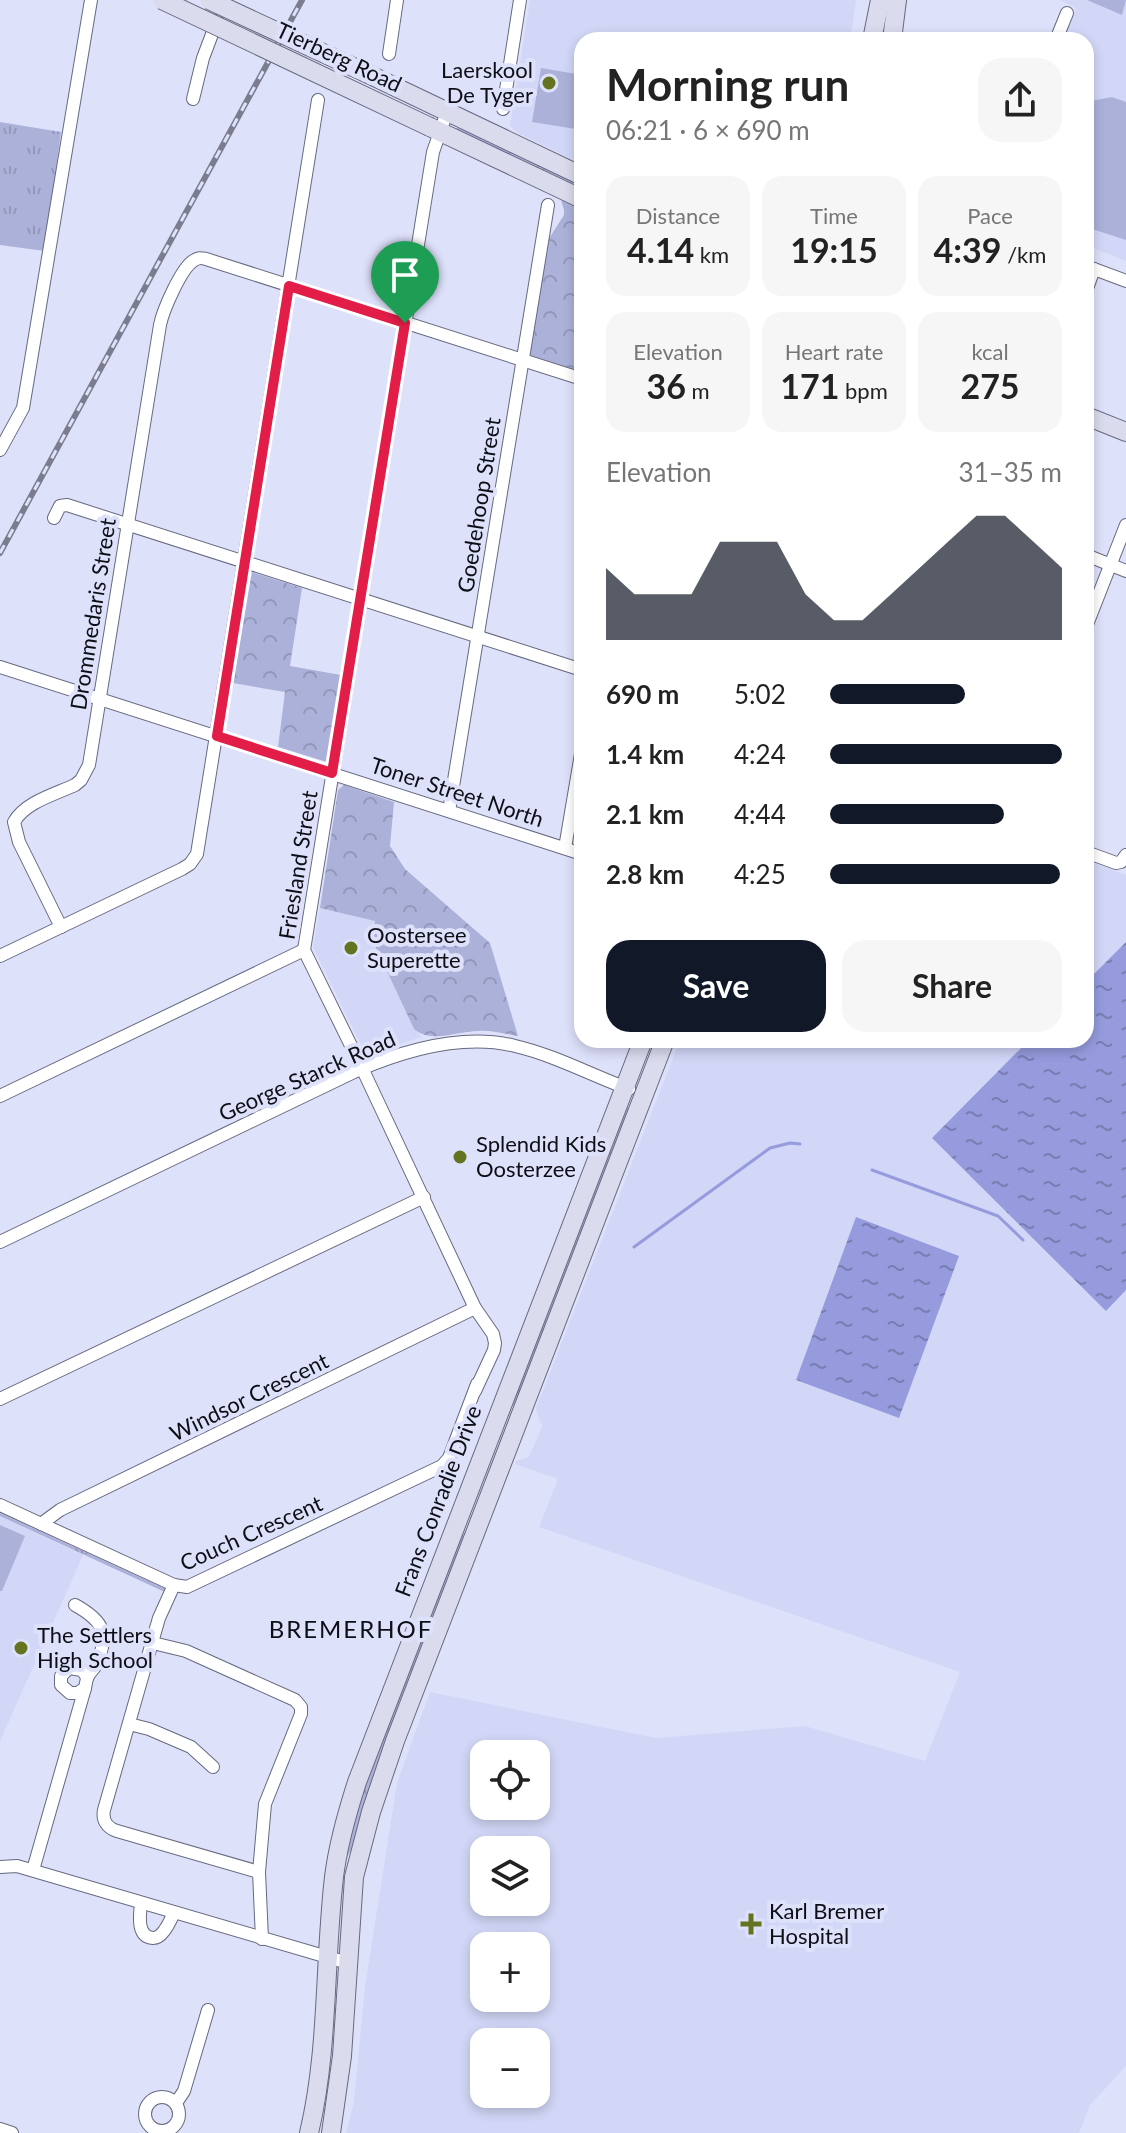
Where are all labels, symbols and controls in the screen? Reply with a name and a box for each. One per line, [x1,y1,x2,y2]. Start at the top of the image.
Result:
street label: Tierberg Road [272,16,406,97]
place label: Laerskool De Tyger [441,56,533,108]
text: Morning run [606,58,849,110]
button: share [978,58,1062,142]
marker: Laerskool De Tyger [540,74,558,92]
text: 06:21 · 6 × 690 m [606,114,810,146]
text: Distance [636,202,720,229]
text: Time [810,202,858,229]
text: Pace [967,202,1013,229]
text: 4.14 [627,229,694,270]
text: 19:15 [790,229,878,270]
text: 4:39 [934,229,1002,270]
pin [371,241,439,323]
text: km [694,241,729,268]
text: /km [1002,241,1046,268]
icon: arrive [383,253,427,297]
text: Elevation [633,338,723,365]
text: Heart rate [785,338,883,365]
text: kcal [971,338,1009,365]
text: 36 [646,365,686,406]
text: 171 [780,365,839,406]
text: 275 [960,365,1020,406]
text: m [686,377,710,404]
text: bpm [839,377,888,404]
street label: Goedehoop Street [451,415,506,594]
text: Elevation [606,456,712,488]
text: 31–35 m [959,456,1062,488]
street label: Drommedaris Street [64,516,121,712]
text: 690 m [606,678,679,710]
text: 5:02 [734,678,786,710]
text: 1.4 km [606,738,684,770]
text: 4:24 [734,738,786,770]
street label: Toner Street North [367,751,547,832]
street label: Friesland Street [272,789,323,941]
text: 2.1 km [606,798,684,830]
text: 4:44 [734,798,786,830]
text: 2.8 km [606,858,684,890]
text: 4:25 [734,858,786,890]
place label: Oostersee Superette [367,921,467,973]
marker: Oostersee Superette [342,939,360,957]
button: Save [606,940,826,1032]
button: Share [842,940,1062,1032]
street label: George Starck Road [214,1025,399,1127]
place label: Splendid Kids Oosterzee [476,1130,606,1182]
marker: Splendid Kids Oosterzee [451,1148,469,1166]
street label: Windsor Crescent [165,1346,333,1447]
street label: Frans Conradie Drive [389,1401,487,1600]
street label: Couch Crescent [175,1489,326,1576]
district label: BREMERHOF [269,1614,433,1643]
place label: The Settlers High School [37,1621,153,1673]
marker: The Settlers High School [12,1639,30,1657]
map controls [470,1740,550,2108]
button: locate [470,1740,550,1820]
button: layers [470,1836,550,1916]
place label: Karl Bremer Hospital [769,1897,884,1949]
marker: Karl Bremer Hospital [740,1913,762,1935]
button: + [470,1932,550,2012]
button: − [470,2028,550,2108]

